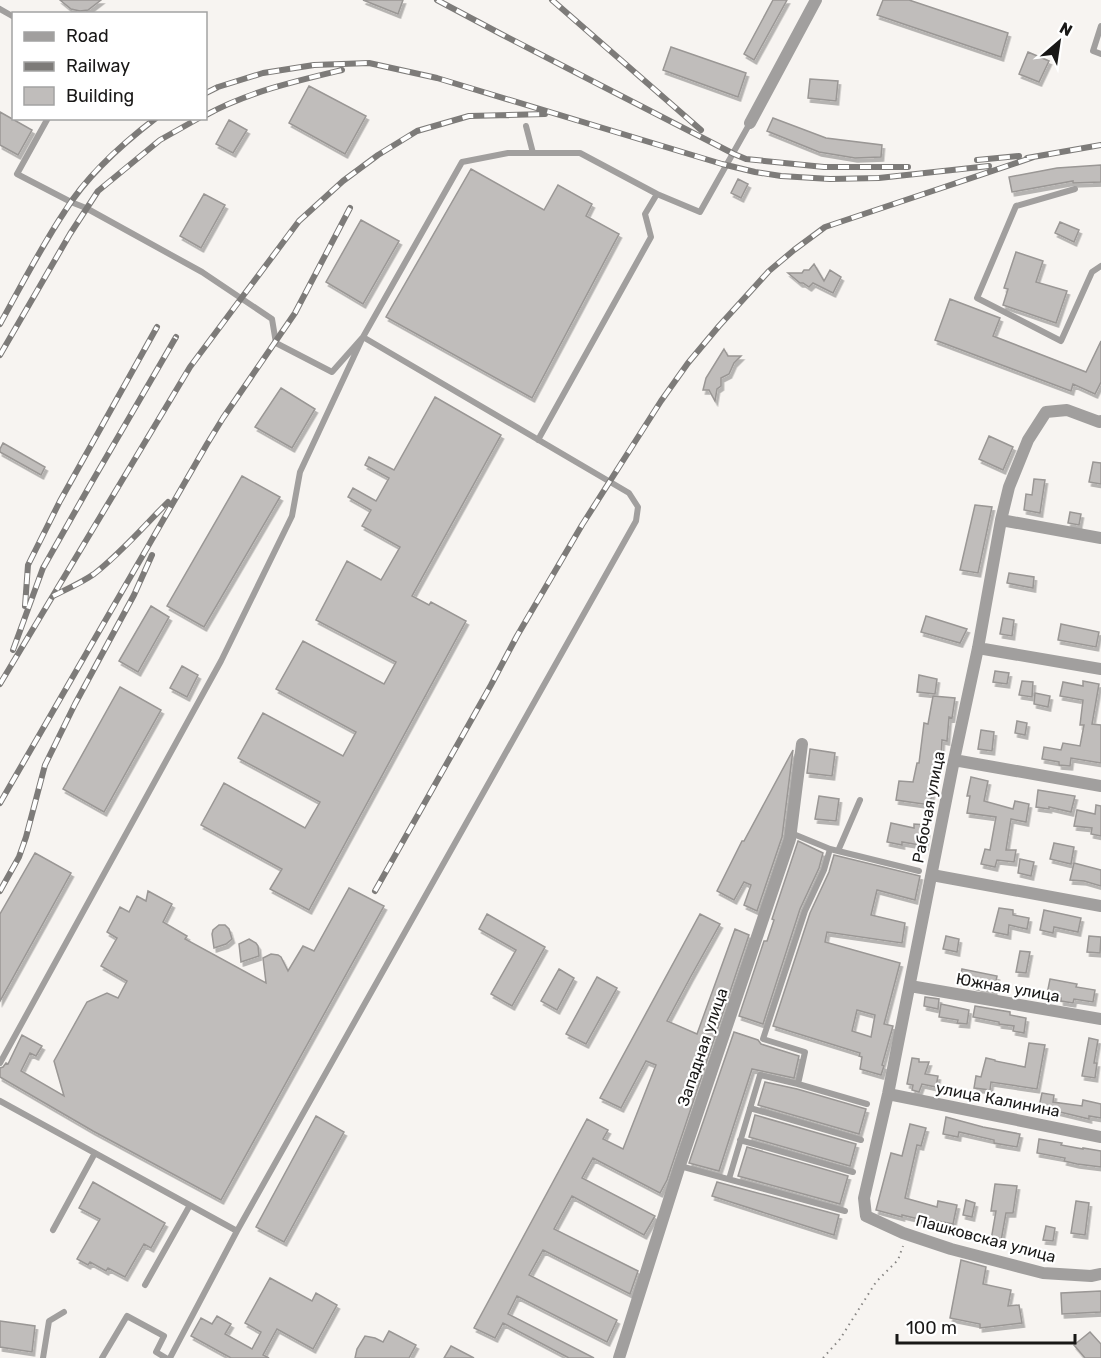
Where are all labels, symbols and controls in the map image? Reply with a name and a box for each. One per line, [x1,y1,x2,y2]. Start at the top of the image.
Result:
legend [12,12,207,120]
north arrow [1029,12,1089,72]
text: N [1056,18,1076,40]
text: Road [66,25,109,47]
text: Railway [66,55,130,77]
text: Building [66,85,134,107]
street label: Рабочая улица [908,749,949,865]
street label: Южная улица [954,969,1061,1006]
street label: Западная улица [673,985,732,1109]
street label: улица Калинина [934,1078,1062,1121]
street label: Пашковская улица [914,1211,1058,1266]
scale bar [897,1307,1076,1345]
text: 100 m [906,1317,957,1339]

